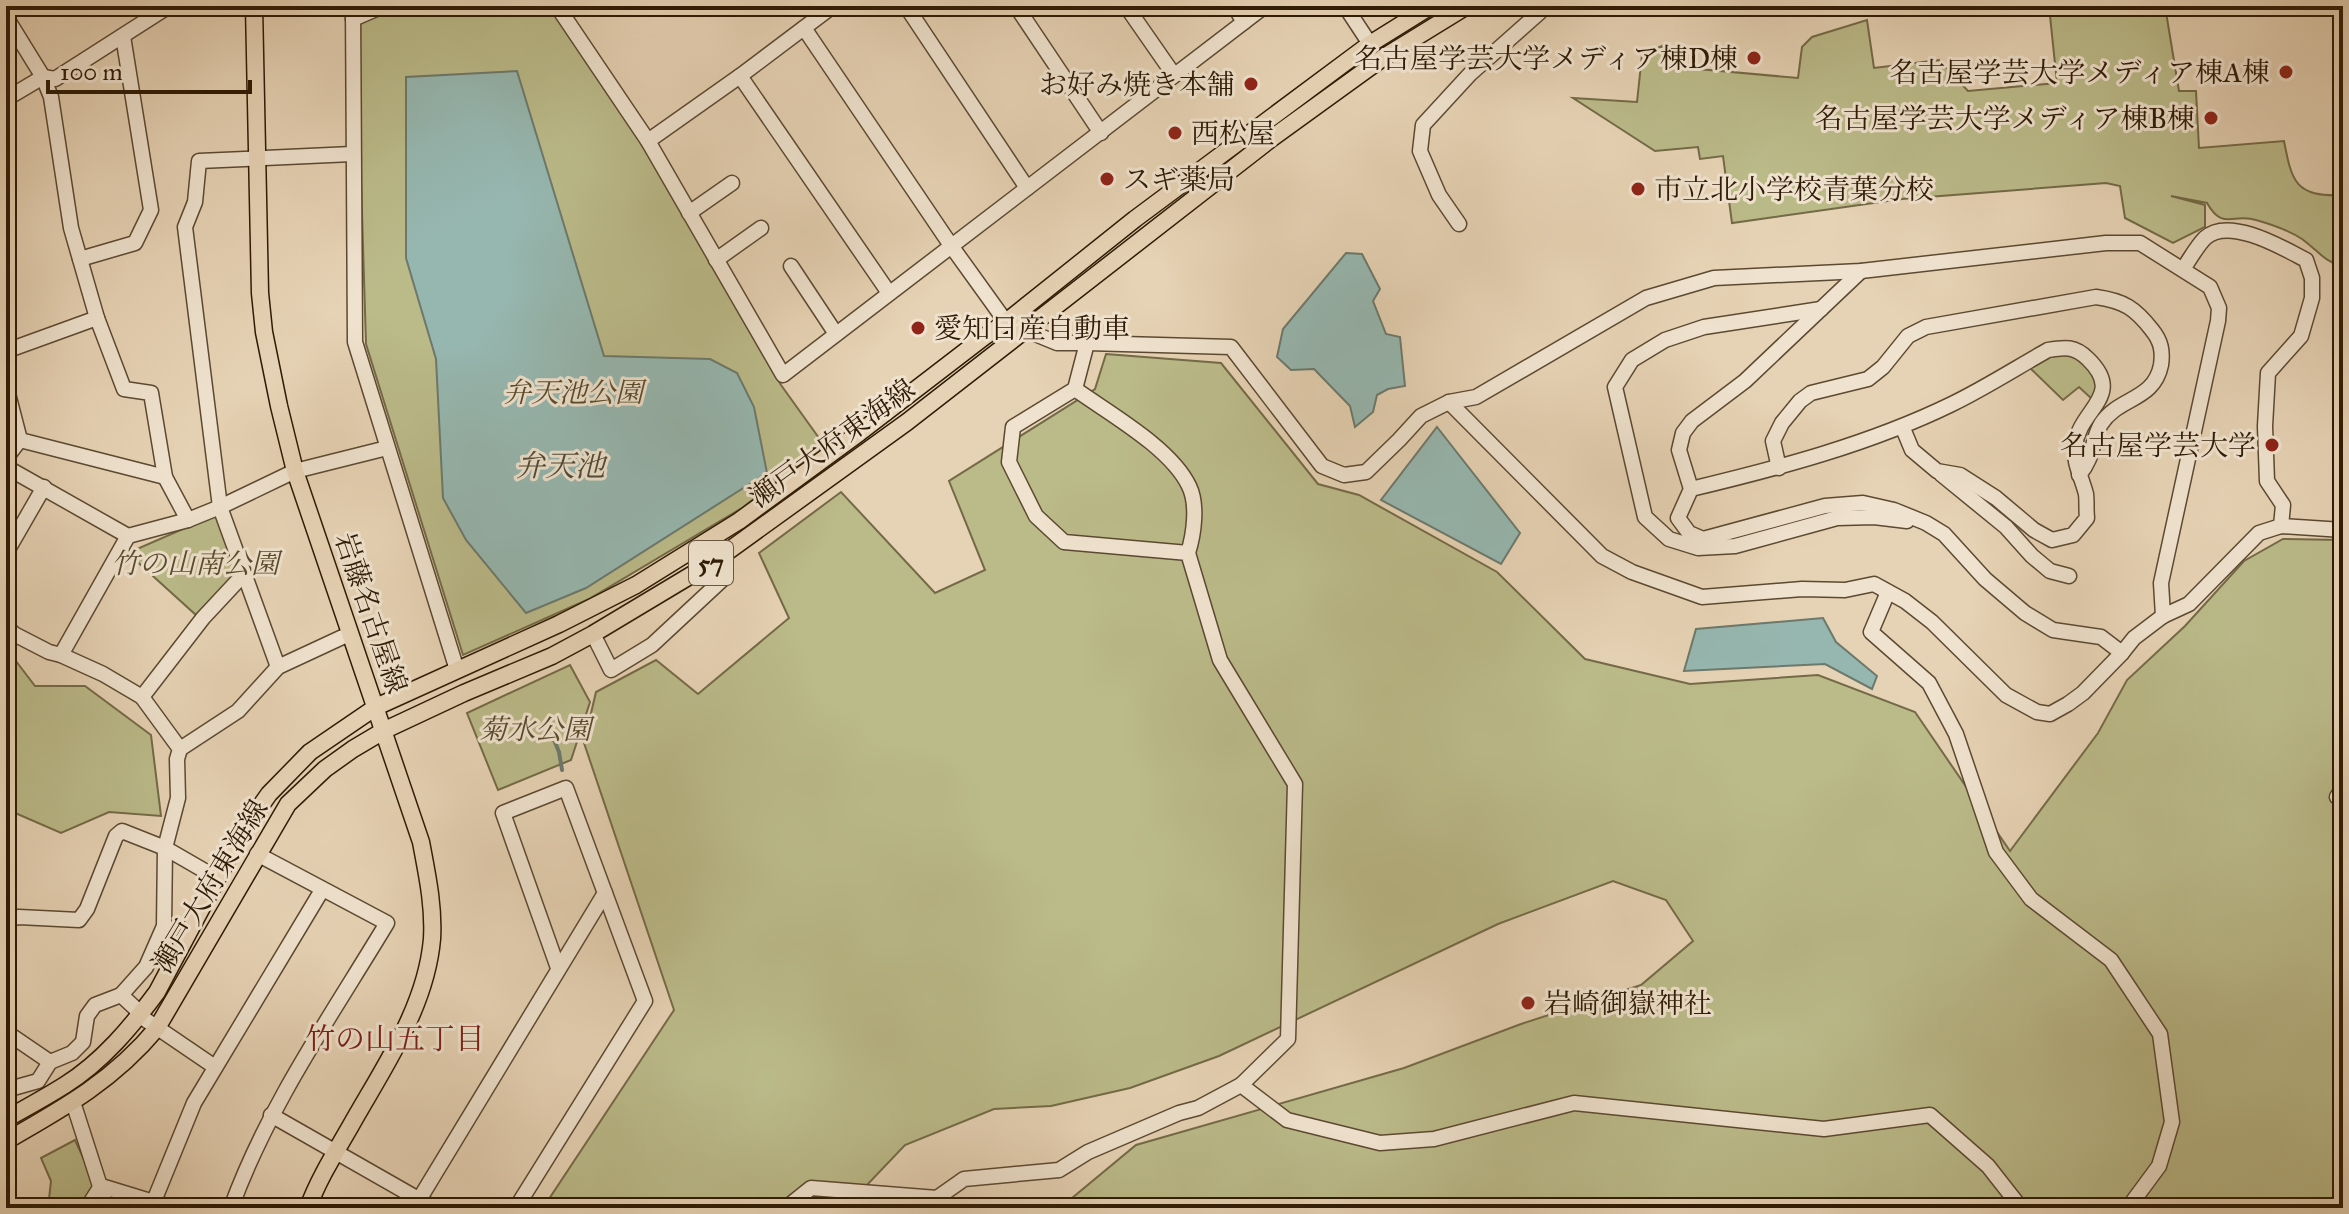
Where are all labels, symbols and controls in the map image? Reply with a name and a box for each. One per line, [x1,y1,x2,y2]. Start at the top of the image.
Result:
place label: 名古屋学芸大学メディア棟D棟 [1354,41,1738,76]
scale bar [48,44,250,94]
marker: 名古屋学芸大学メディア棟D棟 [1745,49,1763,67]
place label: 名古屋学芸大学メディア棟A棟 [1889,55,2270,90]
text: 100 m [60,57,123,87]
marker: 名古屋学芸大学メディア棟A棟 [2277,63,2295,81]
place label: お好み焼き本舗 [1039,67,1235,102]
marker: お好み焼き本舗 [1242,75,1260,93]
place label: 名古屋学芸大学メディア棟B棟 [1815,101,2195,136]
marker: 名古屋学芸大学メディア棟B棟 [2202,109,2220,127]
place label: 西松屋 [1191,116,1275,151]
marker: 西松屋 [1166,124,1184,142]
place label: スギ薬局 [1123,162,1235,197]
marker: スギ薬局 [1098,170,1116,188]
place label: 市立北小学校青葉分校 [1654,172,1934,207]
marker: 市立北小学校青葉分校 [1629,180,1647,198]
place label: 愛知日産自動車 [934,311,1130,346]
marker: 愛知日産自動車 [909,319,927,337]
street label: 瀬戸大府東海線 [742,371,922,515]
park label: 弁天池公園 [503,375,647,410]
place label: 名古屋学芸大学 [2060,428,2256,463]
marker: 名古屋学芸大学 [2263,436,2281,454]
water label: 弁天池 [515,448,608,484]
street label: 岩藤名古屋線 [327,528,415,698]
road number: 57 [689,541,733,585]
park label: 竹の山南公園 [111,546,283,581]
park label: 菊水公園 [479,712,595,747]
street label: 瀬戸大府東海線 [145,793,275,979]
place label: 岩崎御嶽神社 [1544,986,1712,1021]
marker: 岩崎御嶽神社 [1519,994,1537,1012]
district label: 竹の山五丁目 [305,1021,485,1057]

